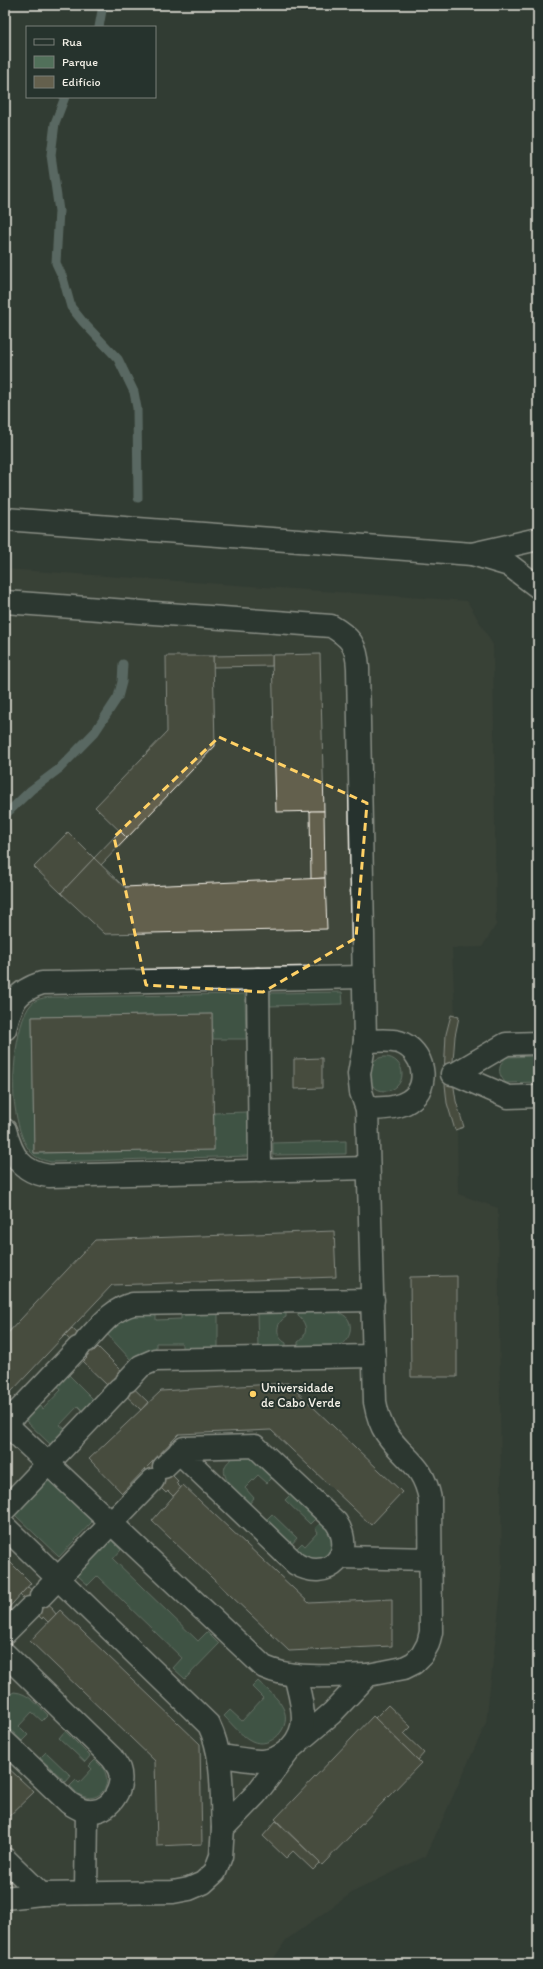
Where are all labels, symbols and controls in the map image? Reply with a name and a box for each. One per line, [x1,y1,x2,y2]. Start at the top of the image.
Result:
legend [26,26,156,98]
text: Rua [62,35,82,49]
text: Parque [62,55,98,69]
text: Edifício [62,75,101,89]
place label: Universidade de Cabo Verde [261,1380,341,1410]
marker: Universidade de Cabo Verde [248,1389,258,1399]

